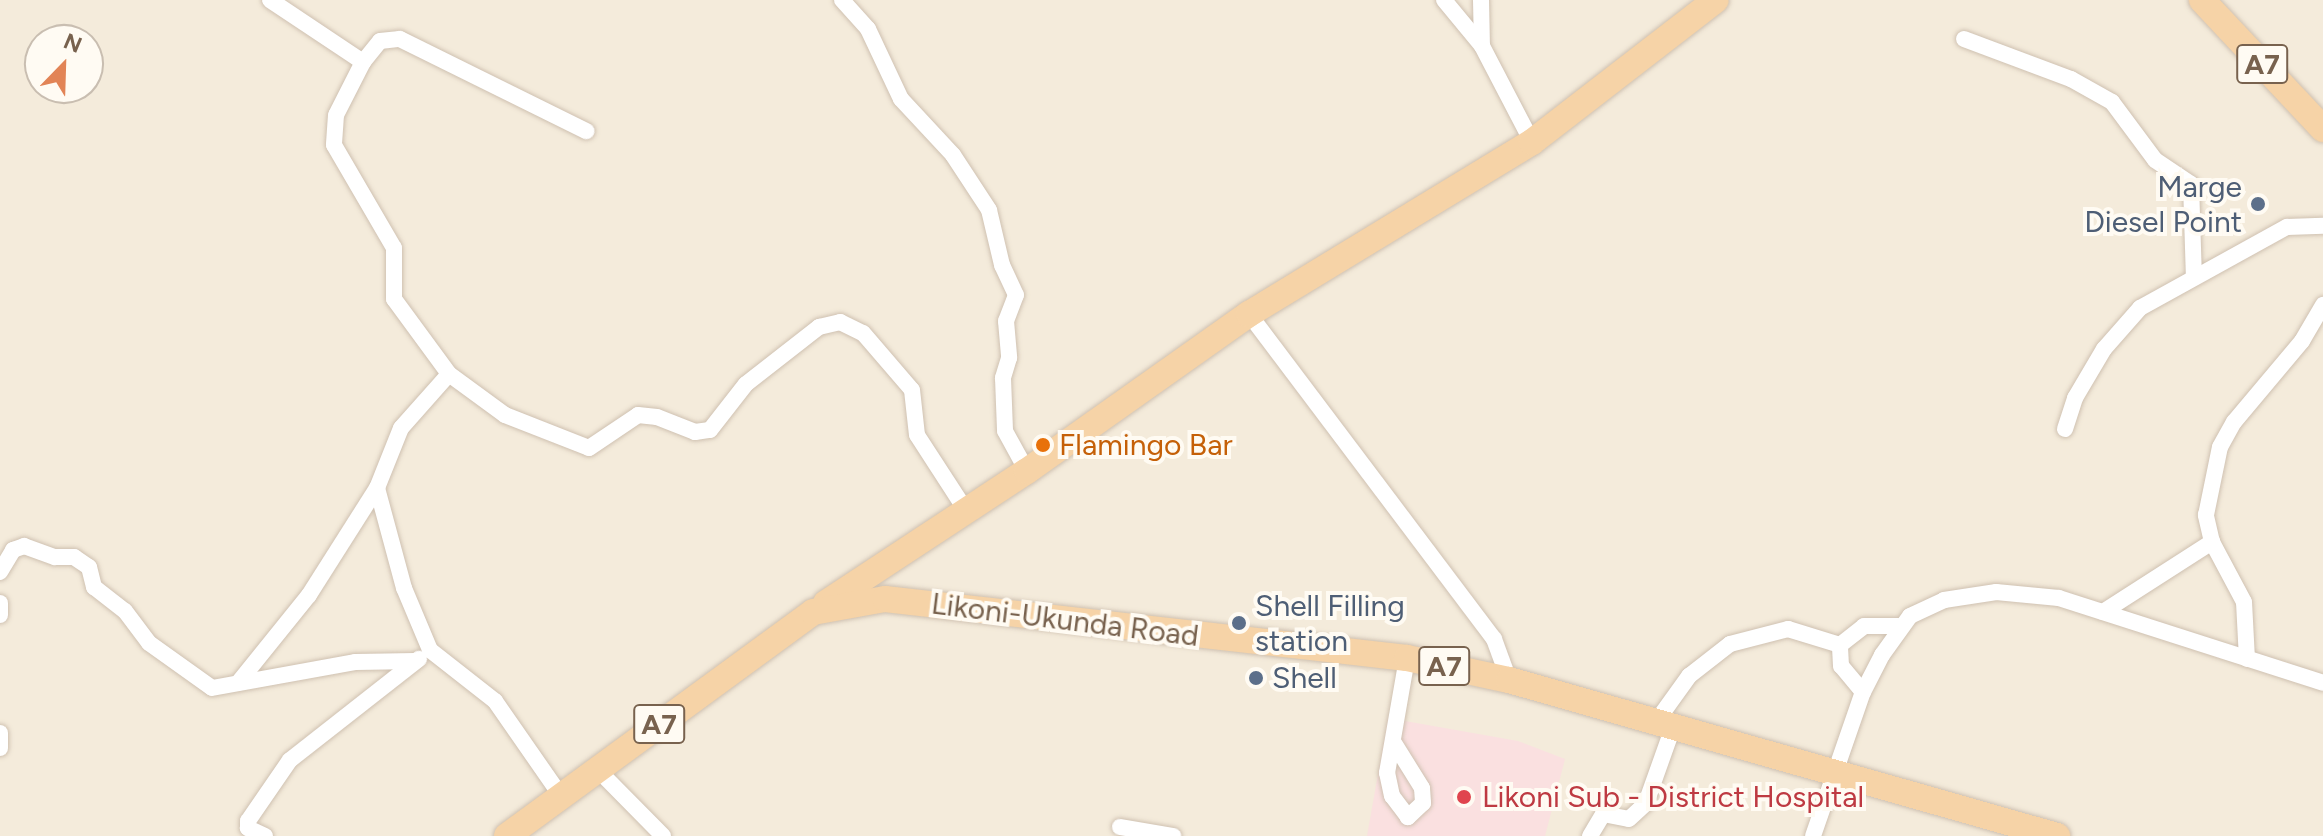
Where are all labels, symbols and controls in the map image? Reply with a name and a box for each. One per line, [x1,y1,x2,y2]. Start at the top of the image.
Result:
north arrow [24,24,104,104]
text: N [60,28,86,59]
road number: A7 [2236,40,2288,88]
place label: Marge Diesel Point [2084,169,2242,240]
marker: Marge Diesel Point [2249,195,2267,213]
place label: Flamingo Bar [1059,427,1233,463]
marker: Flamingo Bar [1034,436,1052,454]
street label: Likoni-Ukunda Road [929,586,1201,654]
place label: Shell Filling station [1255,588,1405,658]
marker: Shell Filling station [1230,614,1248,632]
road number: A7 [1418,642,1470,690]
place label: Shell [1272,660,1337,696]
marker: Shell [1247,669,1265,687]
road number: A7 [633,700,685,748]
place label: Likoni Sub - District Hospital [1482,779,1864,815]
marker: Likoni Sub - District Hospital [1453,786,1475,808]

